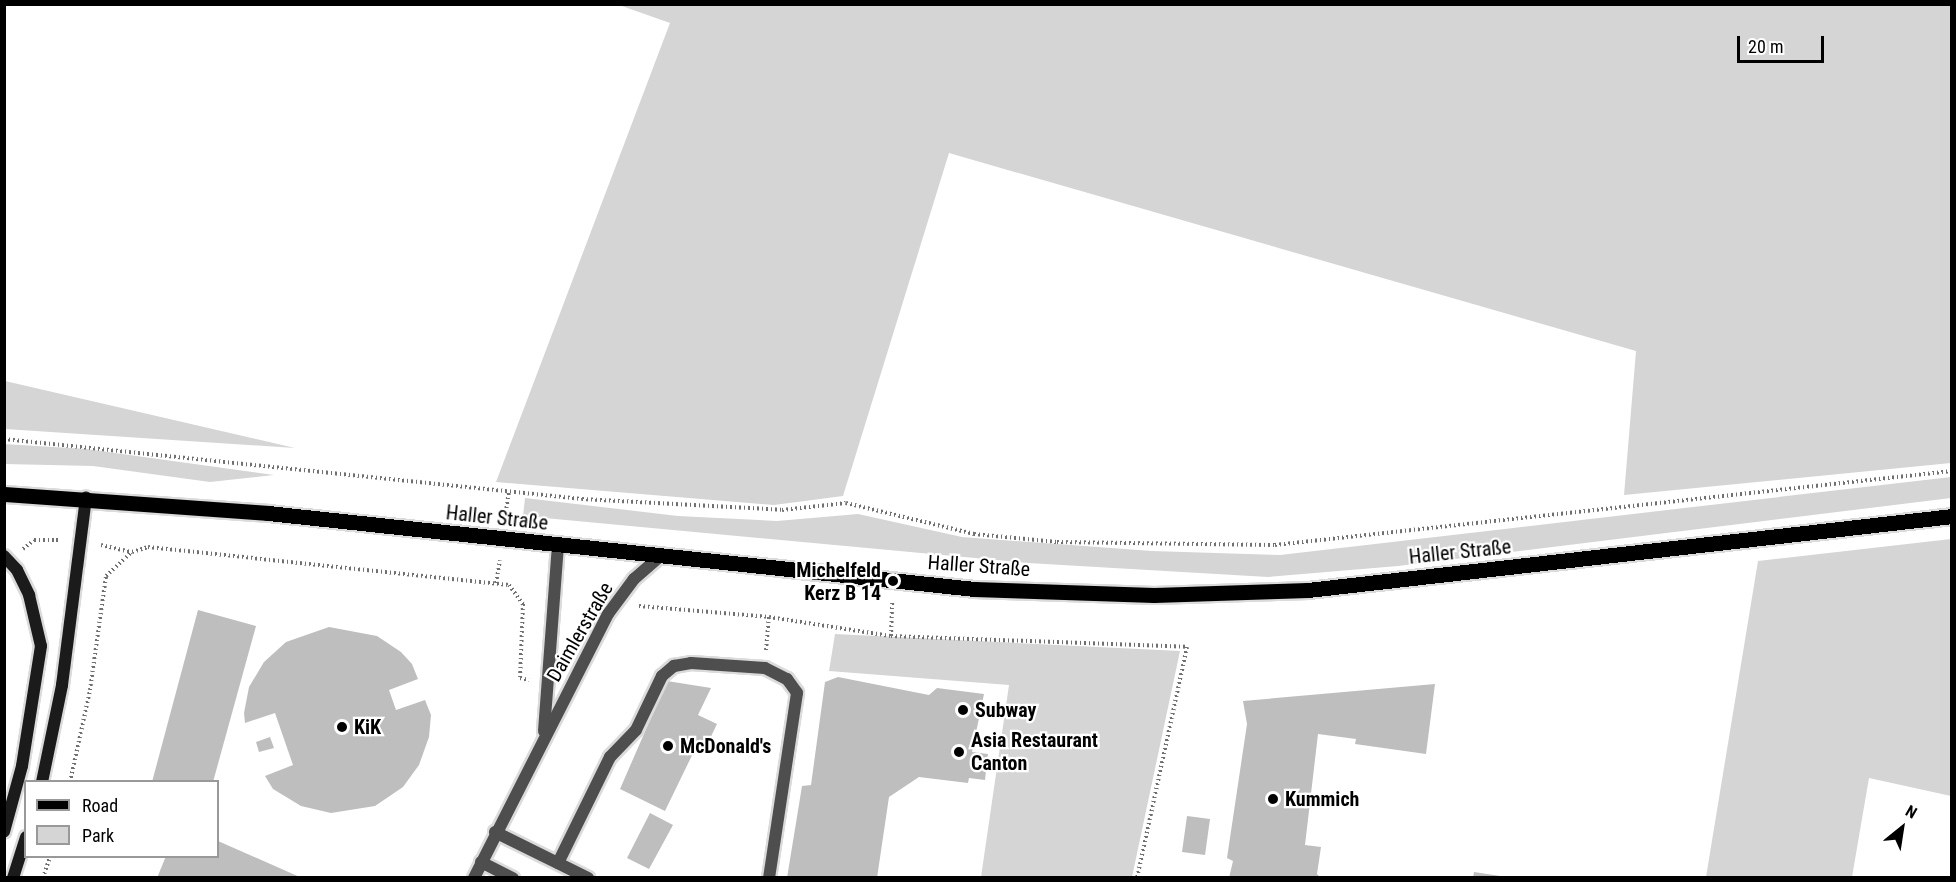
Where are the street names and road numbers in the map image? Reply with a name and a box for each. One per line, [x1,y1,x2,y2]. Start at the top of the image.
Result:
street label: Haller Straße [445,501,549,535]
street label: Haller Straße [1408,535,1512,569]
street label: Haller Straße [927,550,1031,582]
street label: Daimlerstraße [542,578,618,686]

